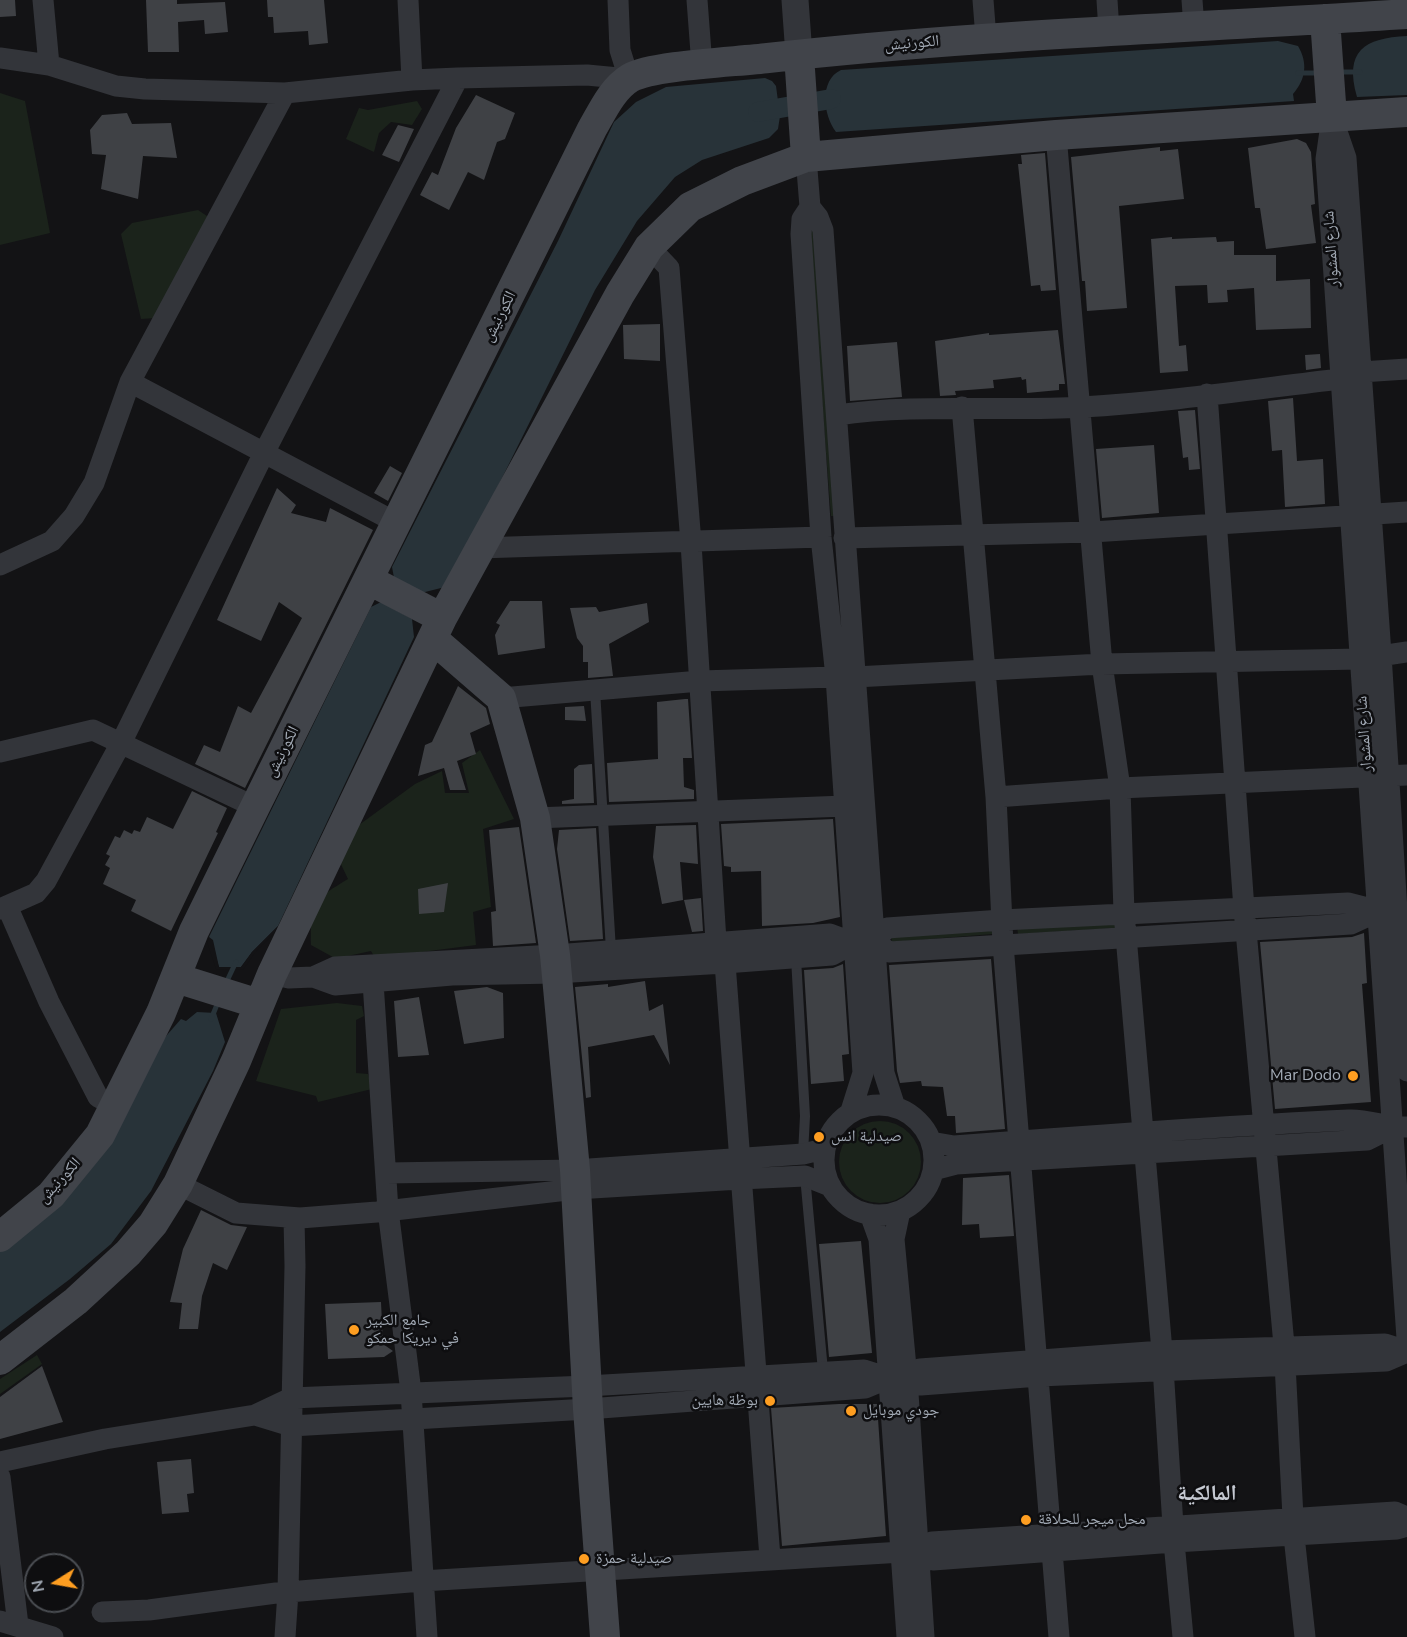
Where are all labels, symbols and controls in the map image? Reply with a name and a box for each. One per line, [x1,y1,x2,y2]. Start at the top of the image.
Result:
street label: الكورنيش [884,32,940,56]
street label: شارع المشوار [1320,210,1344,288]
street label: الكورنيش [479,288,521,346]
street label: شارع المشوار [1353,695,1377,773]
street label: الكورنيش [262,723,304,781]
place label: Mar Dodo [1270,1066,1341,1086]
marker: Mar Dodo [1346,1069,1360,1083]
place label: صيدلية انس [831,1127,902,1147]
marker: صيدلية انس [812,1130,826,1144]
street label: الكورنيش [35,1154,85,1208]
place label: جامع الكبير في ديريكا حمكو [366,1311,459,1349]
marker: جامع الكبير في ديريكا حمكو [347,1323,361,1337]
place label: بوظة هايين [691,1391,758,1411]
marker: بوظة هايين [763,1394,777,1408]
place label: جودي موبايل [863,1401,939,1421]
marker: جودي موبايل [844,1404,858,1418]
district label: المالكية [1177,1482,1237,1508]
place label: محل ميجر للحلاقة [1038,1510,1145,1530]
marker: محل ميجر للحلاقة [1019,1513,1033,1527]
place label: صيدلية حمزة [596,1549,672,1569]
marker: صيدلية حمزة [577,1552,591,1566]
north arrow [24,1553,84,1613]
text: N [26,1578,50,1594]

